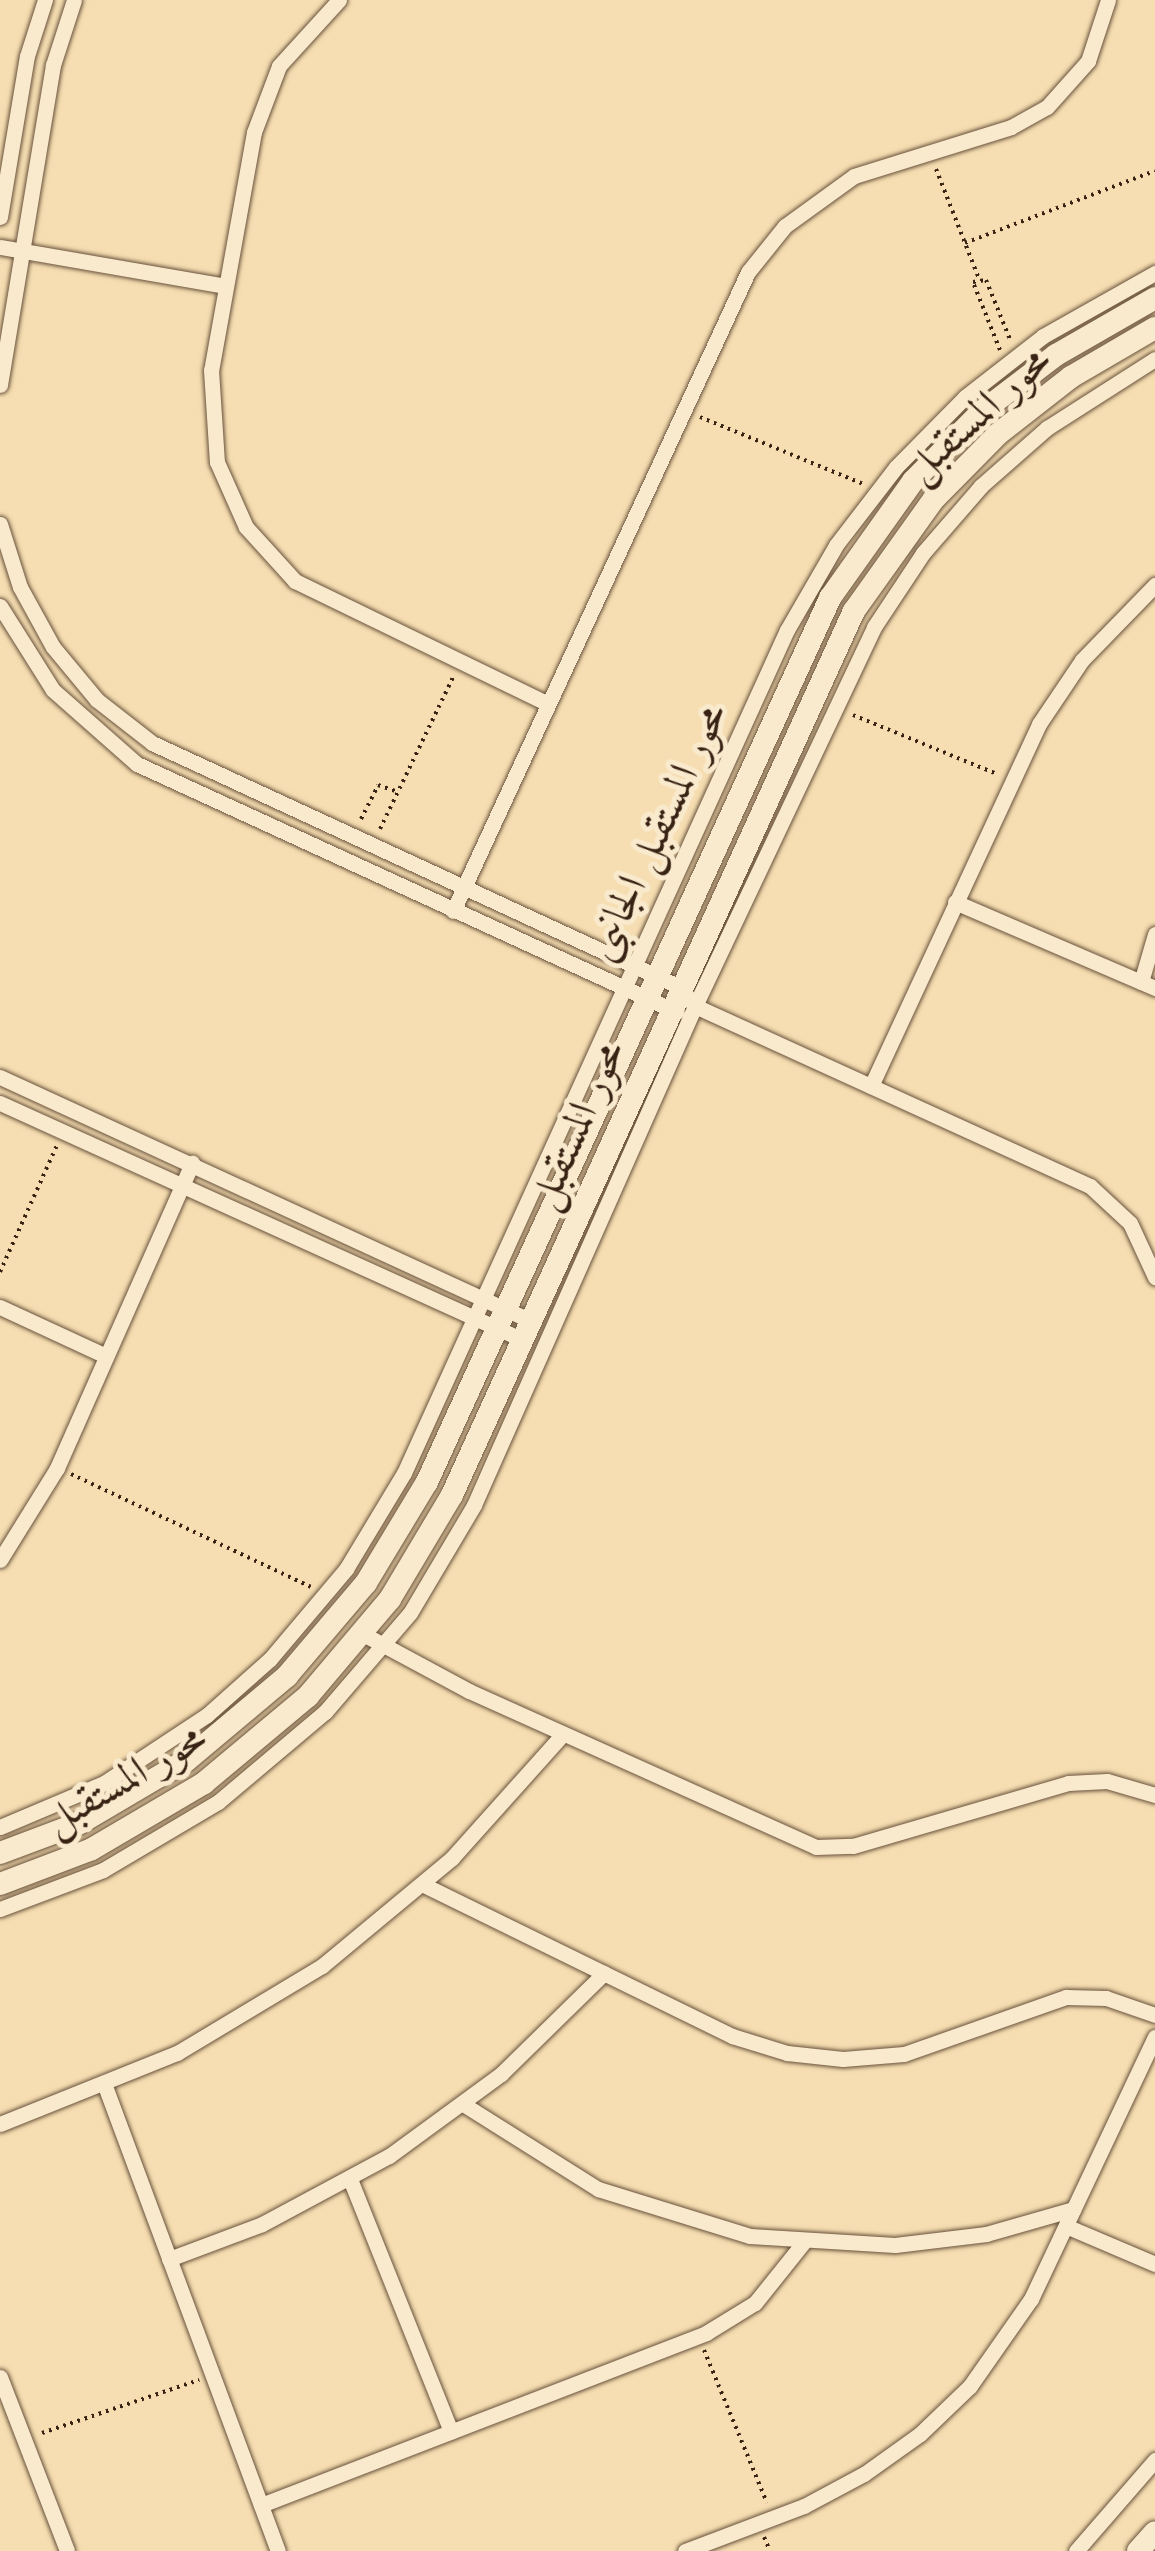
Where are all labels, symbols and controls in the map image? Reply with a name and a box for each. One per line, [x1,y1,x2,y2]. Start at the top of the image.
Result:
street label: محور المستقبل [895,335,1061,493]
street label: محور المستقبل الجانبى [575,695,739,969]
street label: محور المستقبل [518,1033,636,1217]
street label: محور المستقبل [35,1712,215,1846]

